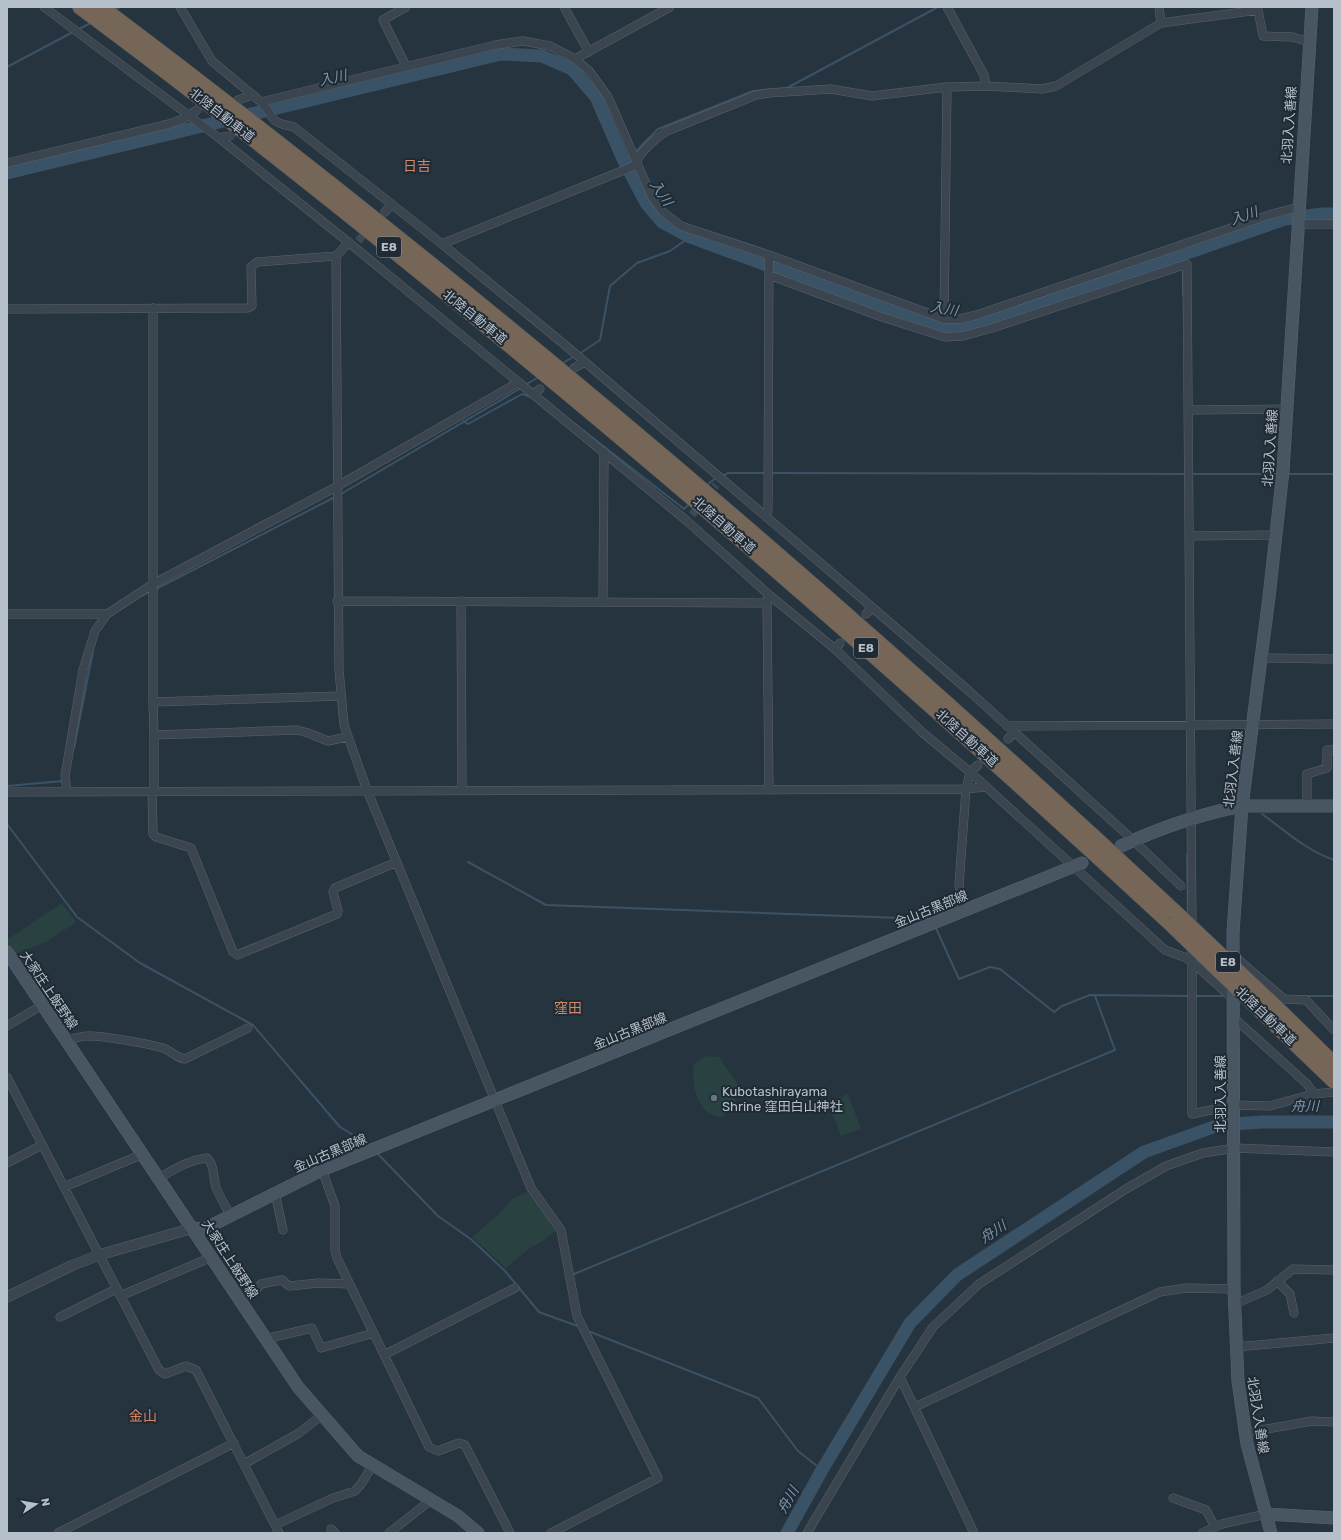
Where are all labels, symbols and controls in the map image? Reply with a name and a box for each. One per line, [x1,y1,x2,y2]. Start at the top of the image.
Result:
water label: 入川 [317,66,351,89]
street label: 北陸自動車道 [187,85,257,145]
street label: 北羽入入善線 [1279,86,1299,164]
district label: 日吉 [403,158,431,175]
water label: 入川 [646,177,677,211]
water label: 入川 [1228,203,1262,229]
road number: E8 [377,237,401,257]
street label: 北陸自動車道 [440,287,510,347]
water label: 入川 [929,298,961,320]
street label: 北羽入入善線 [1260,409,1280,487]
street label: 北陸自動車道 [690,494,758,556]
road number: E8 [854,638,878,658]
street label: 北陸自動車道 [933,706,1001,770]
street label: 北羽入入善線 [1221,729,1245,809]
street label: 金山古黒部線 [892,887,970,931]
street label: 大家庄上飯野線 [17,948,81,1032]
road number: E8 [1216,952,1240,972]
street label: 北陸自動車道 [1233,984,1299,1048]
district label: 窪田 [554,1000,582,1017]
street label: 金山古黒部線 [591,1009,669,1053]
street label: 北羽入入善線 [1213,1055,1228,1133]
place label: Kubotashirayama Shrine 窪田白山神社 [722,1084,842,1114]
marker: Kubotashirayama Shrine 窪田白山神社 [709,1093,719,1103]
water label: 舟川 [1291,1098,1321,1115]
street label: 金山古黒部線 [291,1131,369,1175]
water label: 舟川 [977,1216,1011,1247]
street label: 大家庄上飯野線 [199,1217,261,1301]
street label: 北羽入入善線 [1244,1375,1272,1455]
district label: 金山 [129,1408,157,1425]
water label: 舟川 [774,1482,803,1516]
north arrow [16,1484,56,1524]
text: N [38,1497,52,1507]

